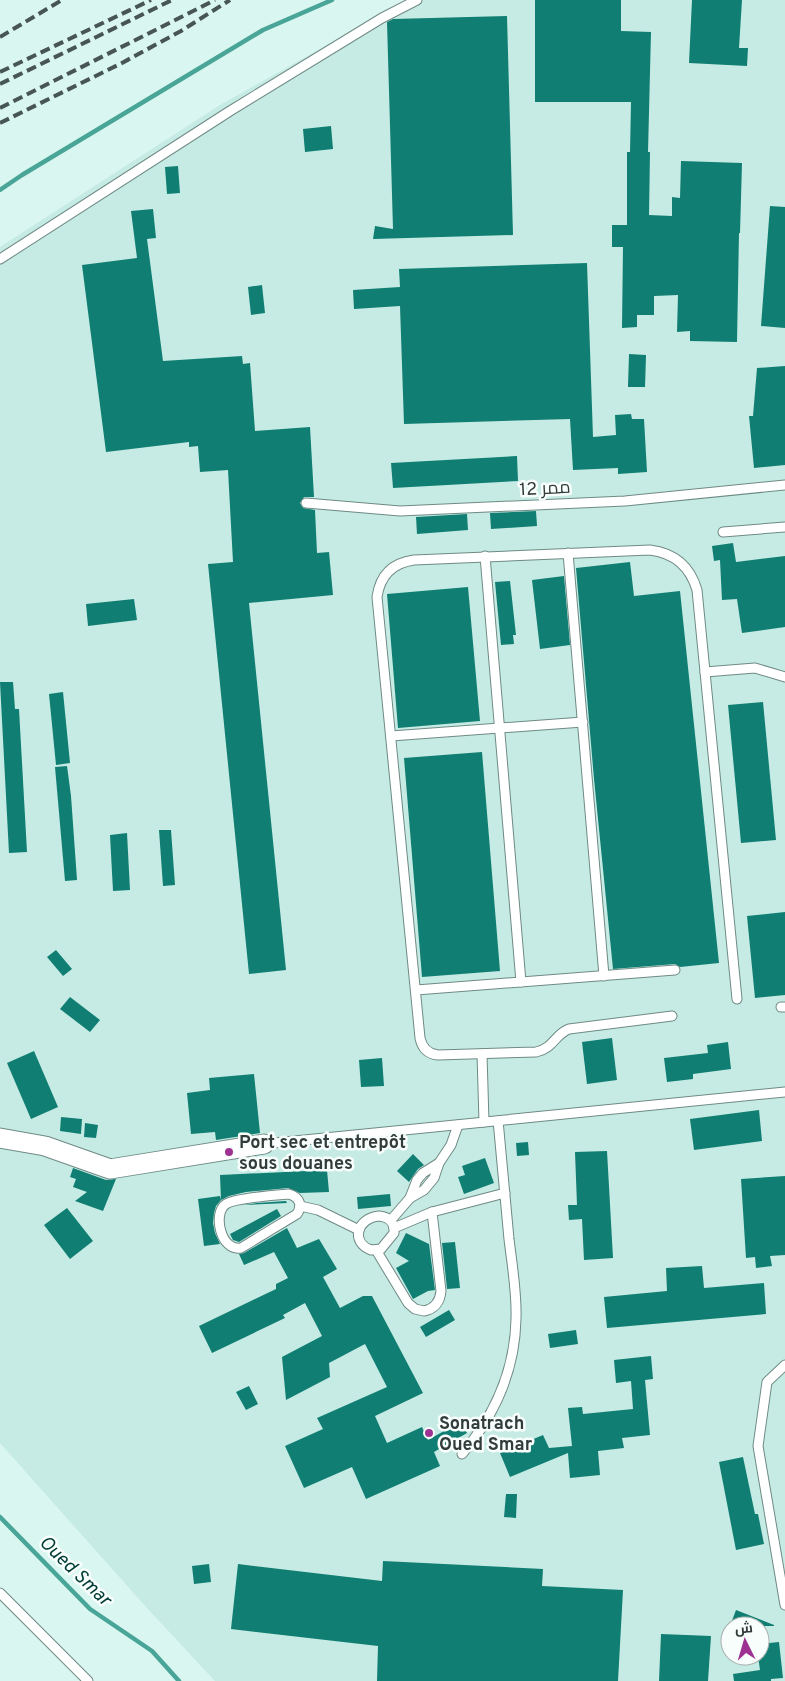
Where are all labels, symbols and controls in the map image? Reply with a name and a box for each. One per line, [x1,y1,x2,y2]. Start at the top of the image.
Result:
street label: ممر 12 [519,477,571,502]
place label: Port sec et entrepôt sous douanes [239,1132,406,1176]
marker: Port sec et entrepôt sous douanes [223,1146,235,1158]
place label: Sonatrach Oued Smar [439,1413,533,1457]
marker: Sonatrach Oued Smar [423,1427,435,1439]
water label: Oued Smar [33,1531,117,1613]
north arrow [720,1616,770,1666]
text: ش [734,1619,754,1639]

